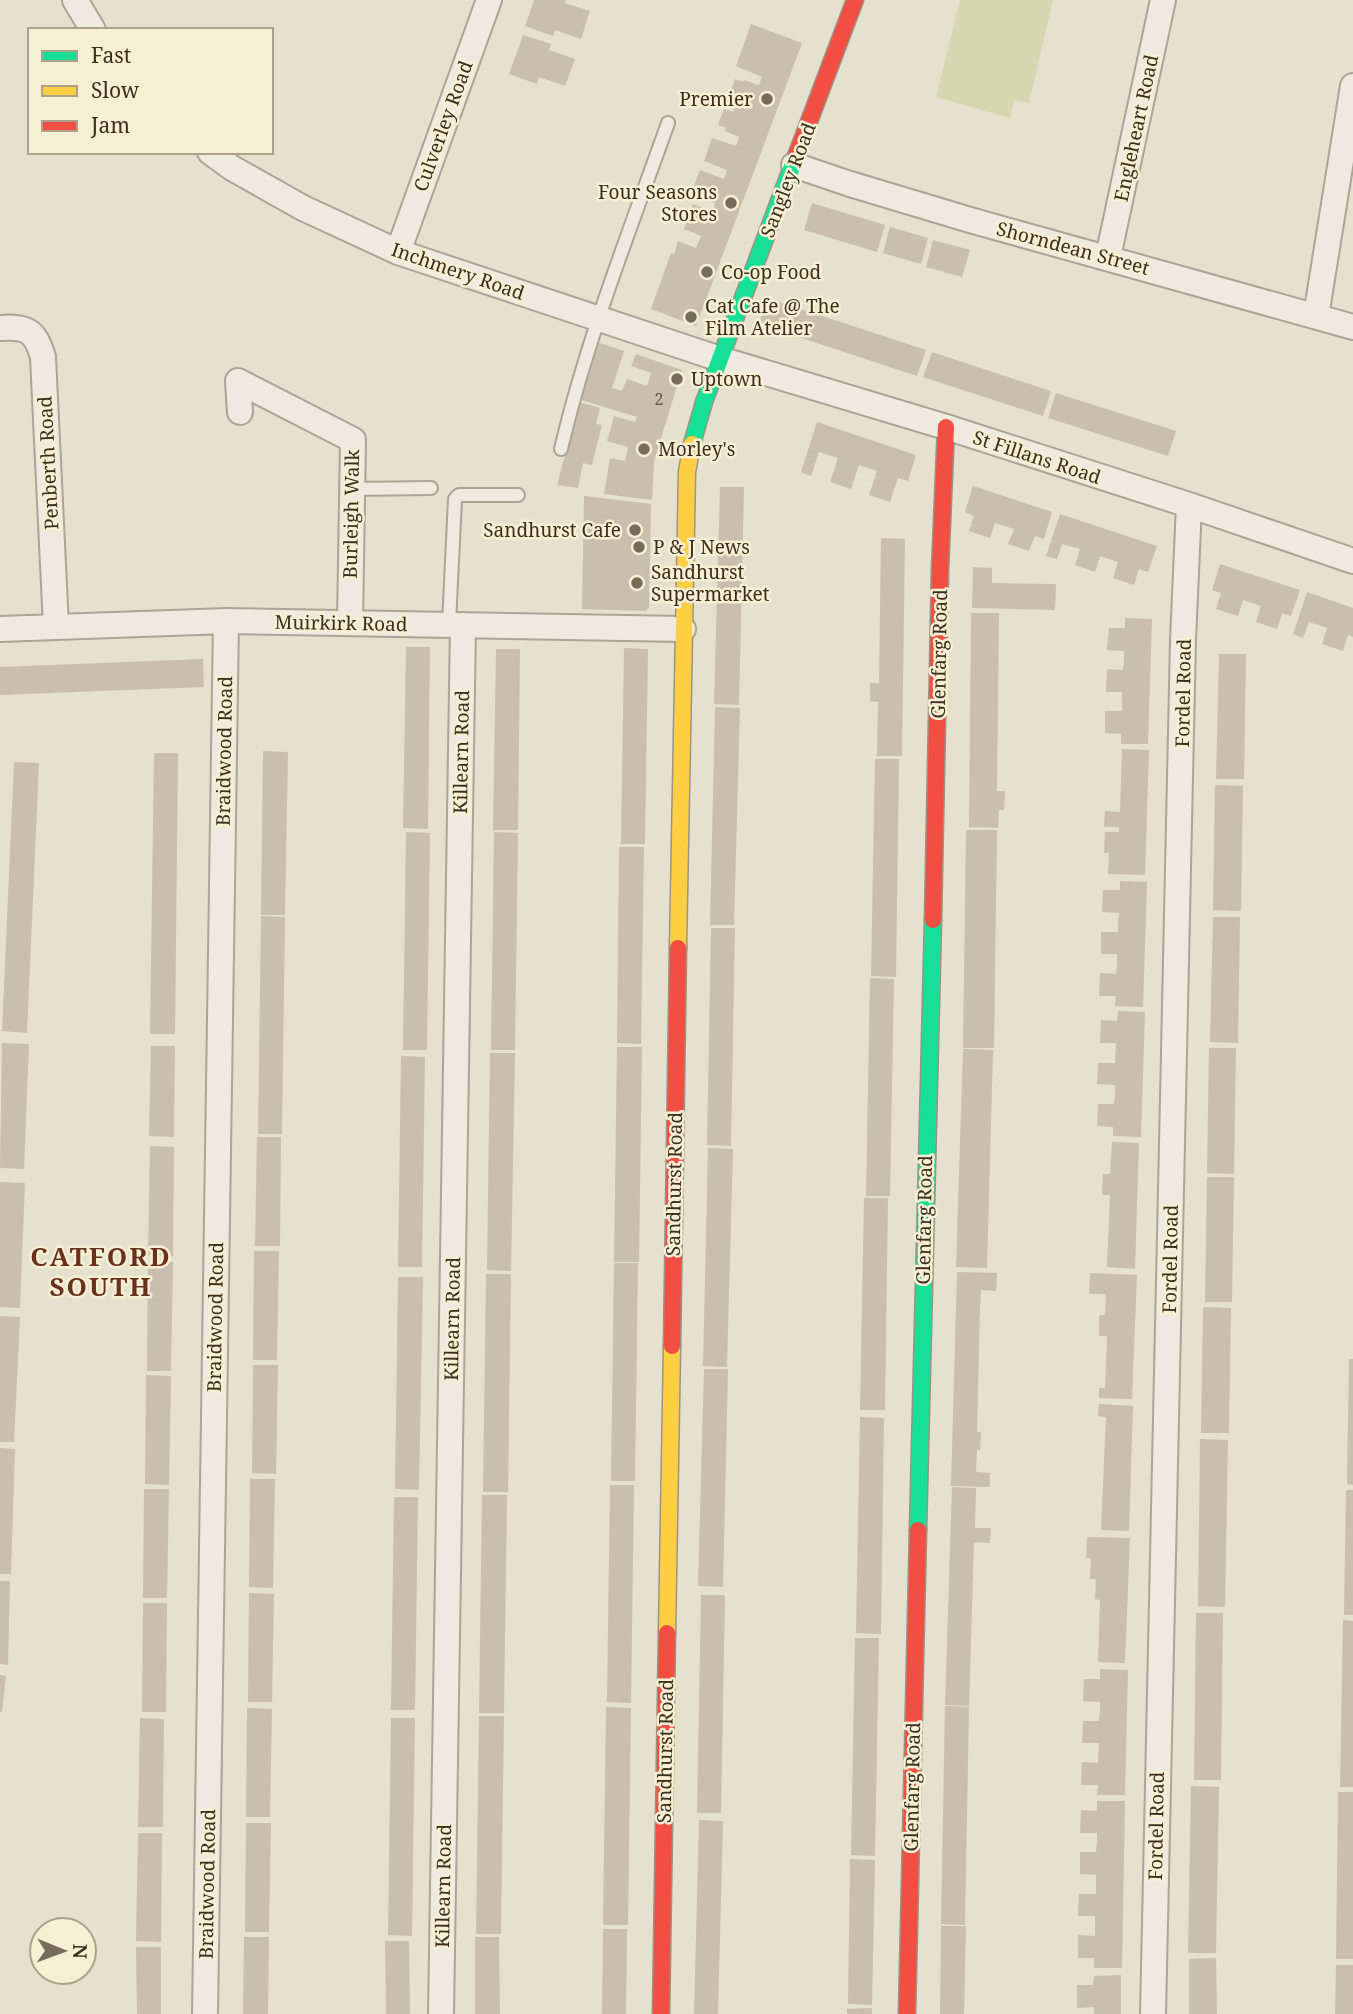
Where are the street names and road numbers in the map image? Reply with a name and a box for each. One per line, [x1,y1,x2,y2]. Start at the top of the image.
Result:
street label: Engleheart Road [1108,52,1164,204]
street label: Culverley Road [407,57,479,195]
street label: Sangley Road [754,119,822,241]
street label: Shorndean Street [994,215,1153,281]
street label: Inchmery Road [388,236,528,306]
street label: Penberth Road [31,395,64,531]
street label: St Fillans Road [970,424,1105,490]
street label: Burleigh Walk [337,448,365,579]
street label: Glenfarg Road [925,589,953,719]
street label: Muirkirk Road [274,609,408,637]
street label: Fordel Road [1169,638,1197,748]
street label: Braidwood Road [210,675,238,826]
street label: Killearn Road [447,689,475,814]
street label: Sandhurst Road [660,1111,688,1256]
street label: Glenfarg Road [910,1155,938,1285]
street label: Fordel Road [1156,1204,1184,1314]
street label: Braidwood Road [201,1241,229,1392]
street label: Killearn Road [438,1256,466,1381]
street label: Sandhurst Road [651,1678,679,1823]
street label: Glenfarg Road [898,1722,926,1852]
street label: Fordel Road [1142,1771,1170,1881]
street label: Braidwood Road [193,1808,221,1959]
street label: Killearn Road [429,1823,457,1948]

